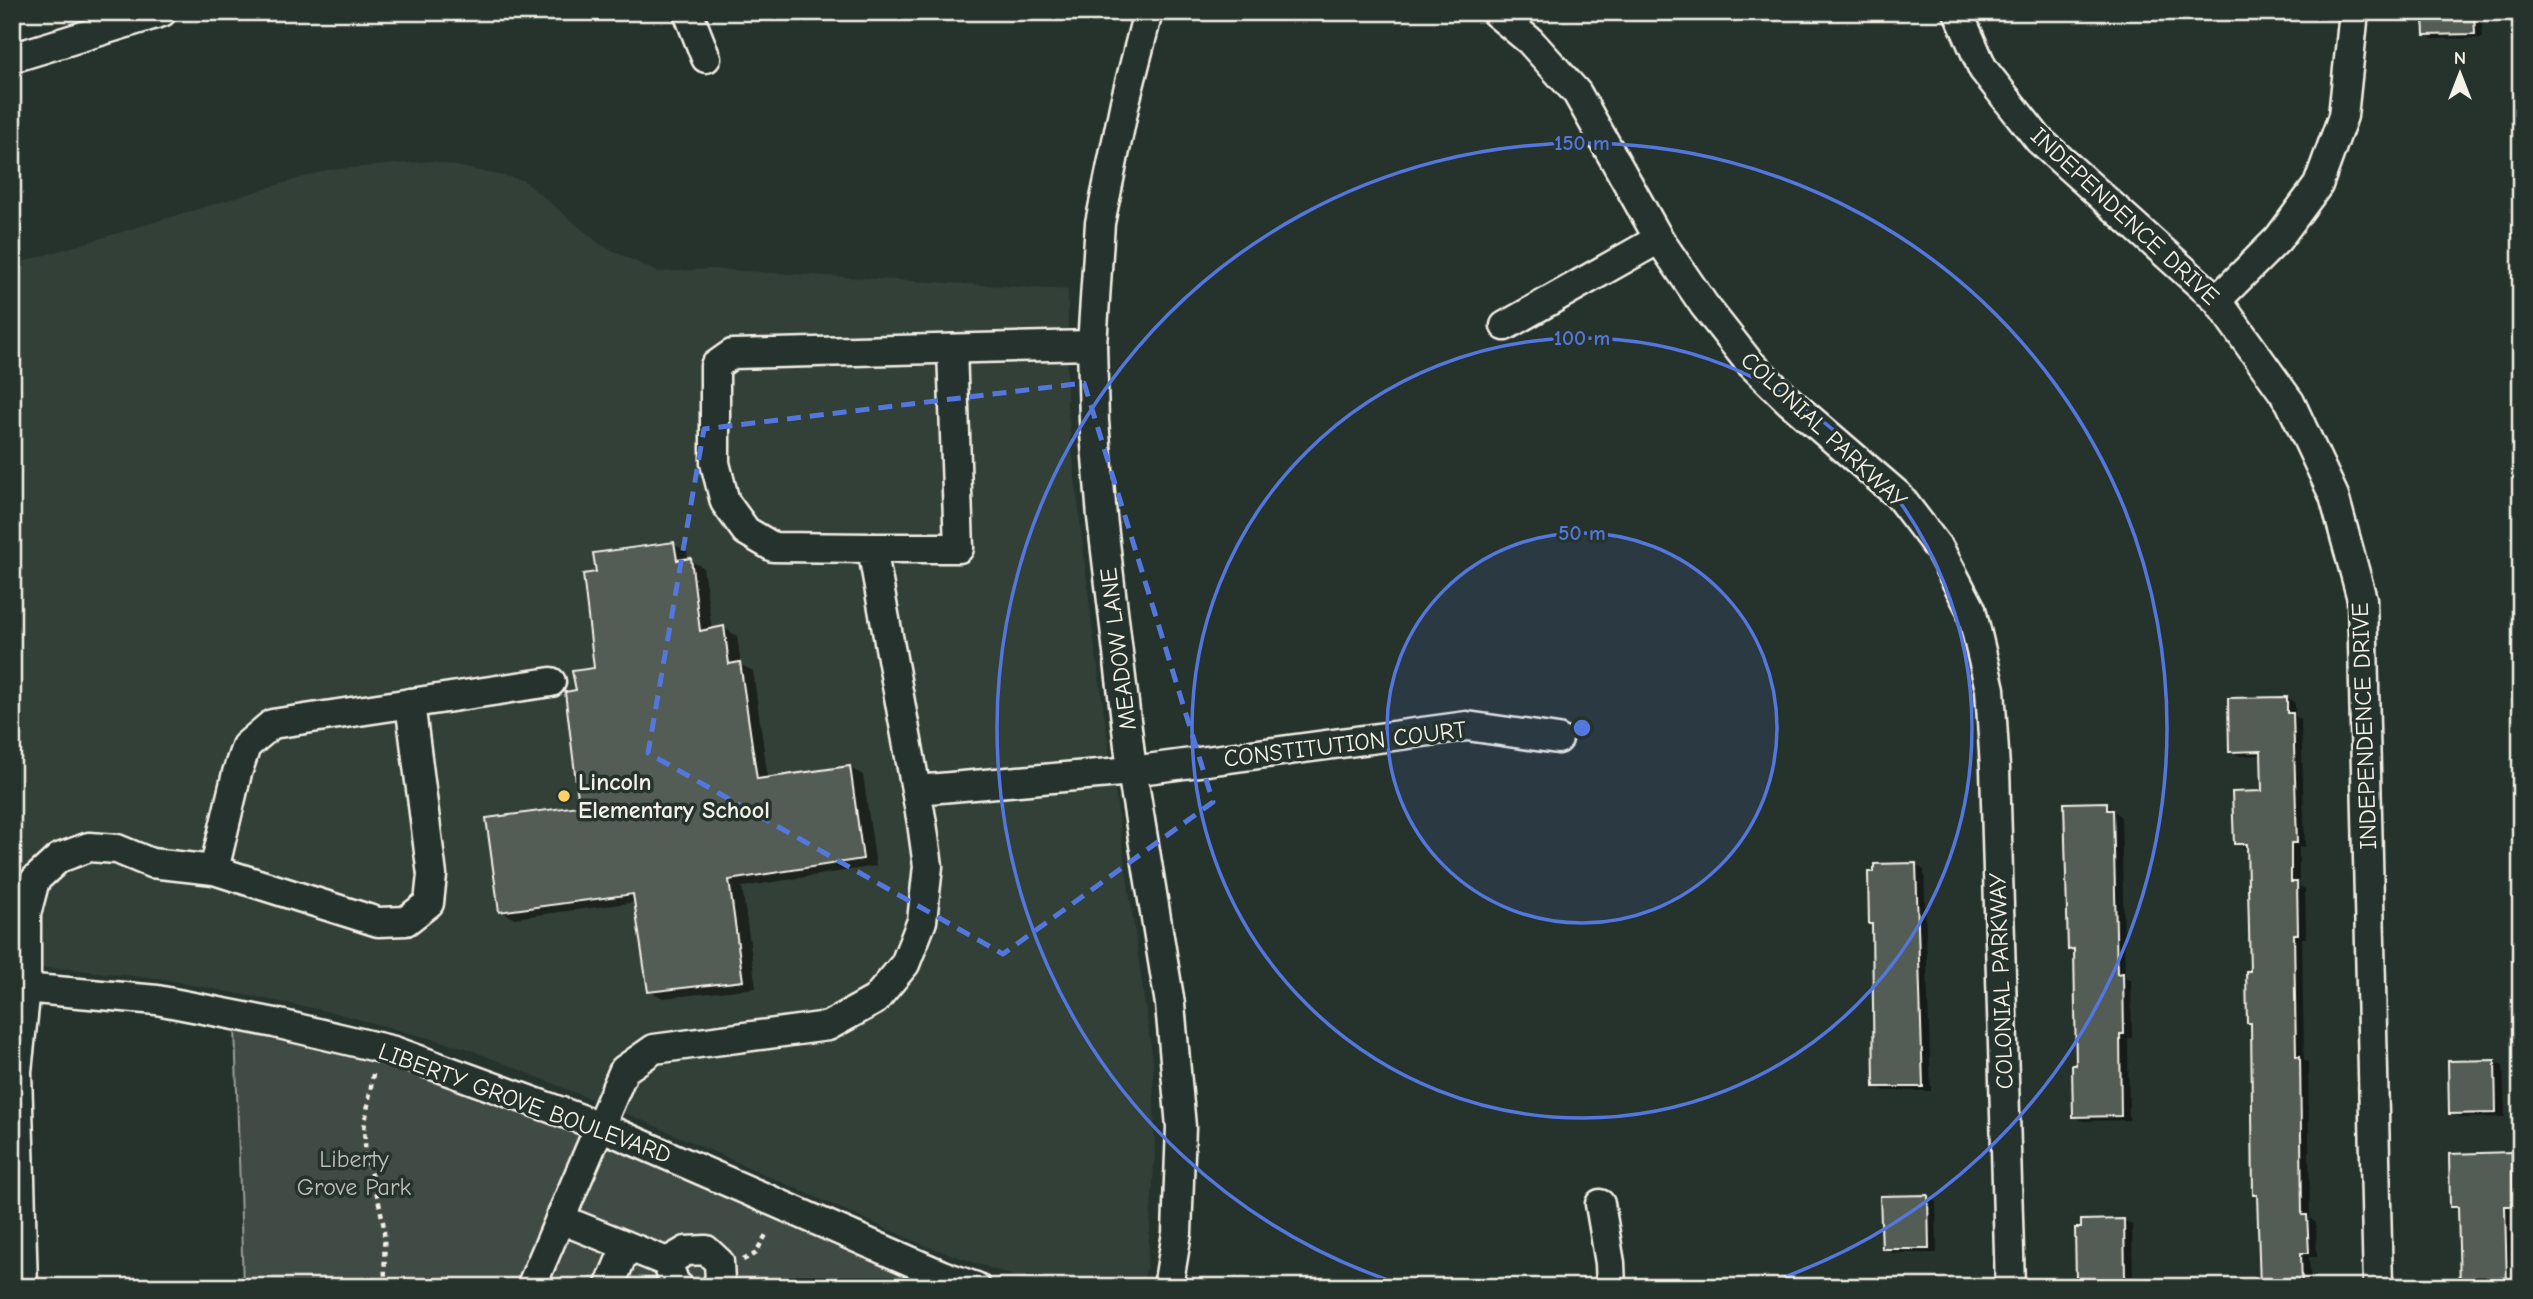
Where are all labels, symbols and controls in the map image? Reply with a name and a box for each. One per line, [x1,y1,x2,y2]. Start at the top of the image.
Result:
north arrow [2424,38,2494,108]
text: N [2454,47,2466,69]
street label: INDEPENDENCE DRIVE [2025,121,2225,311]
text: 150 m [1554,131,1610,155]
text: 100 m [1554,326,1610,350]
street label: COLONIAL PARKWAY [1735,346,1913,515]
text: 50 m [1558,521,1606,545]
street label: MEADOW LANE [1094,566,1142,732]
street label: INDEPENDENCE DRIVE [2346,602,2382,850]
street label: CONSTITUTION COURT [1222,715,1468,773]
centre of rings [1570,716,1594,740]
place label: Lincoln Elementary School [578,768,770,824]
marker: Lincoln Elementary School [556,788,572,804]
street label: COLONIAL PARKWAY [1983,872,2019,1090]
street label: LIBERTY GROVE BOULEVARD [375,1037,675,1169]
park label: Liberty Grove Park [297,1145,412,1201]

